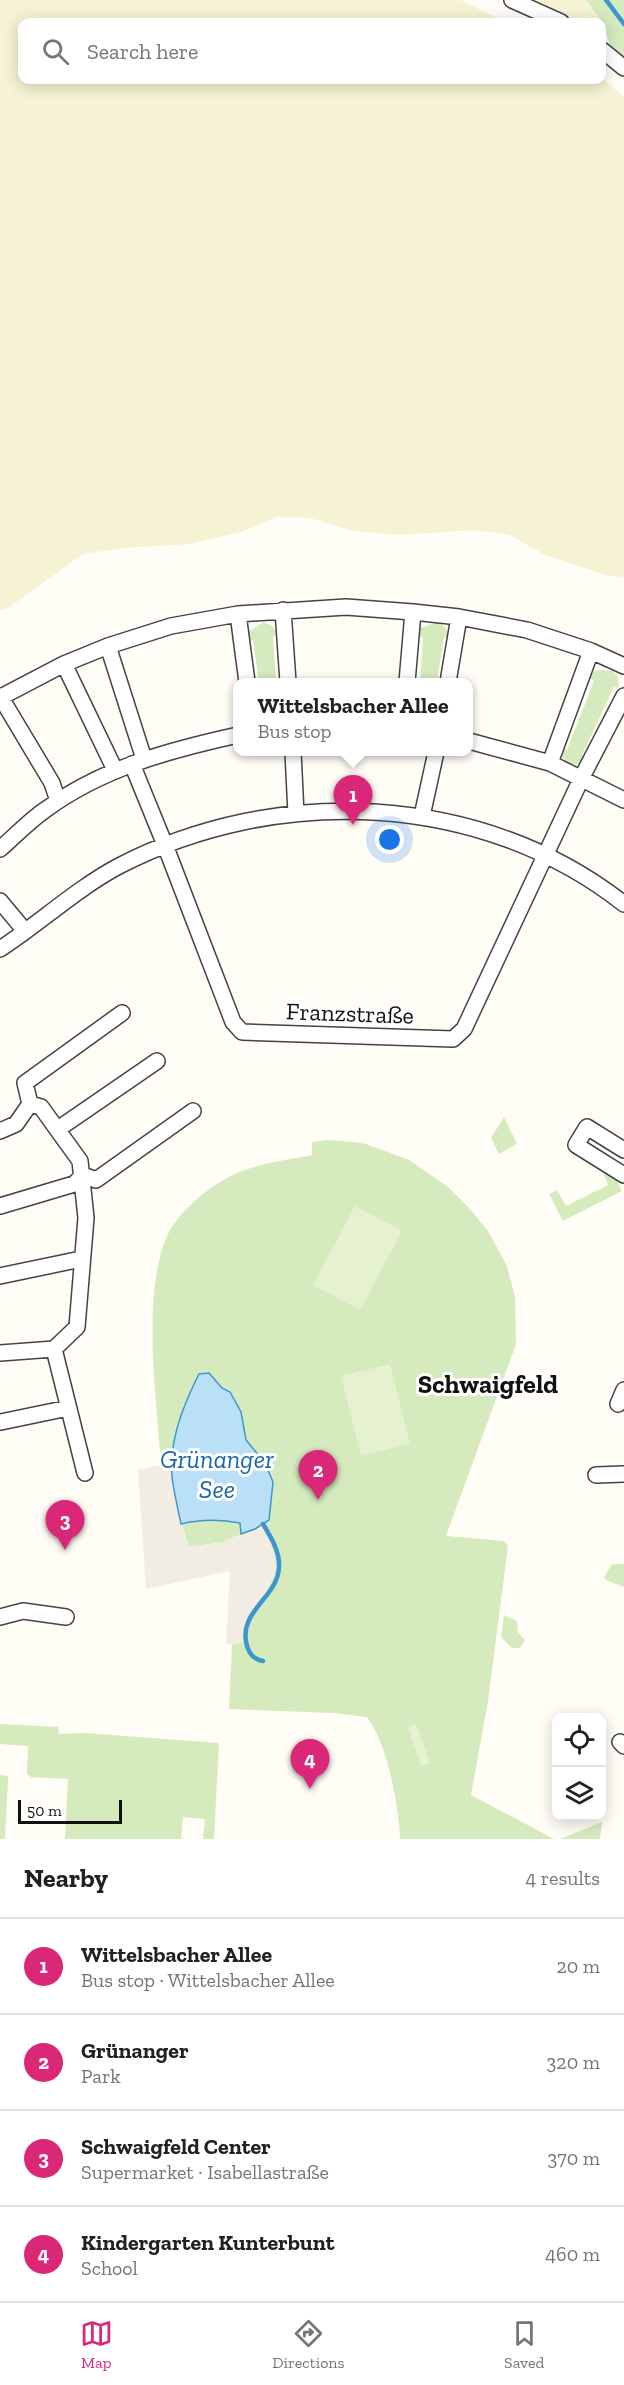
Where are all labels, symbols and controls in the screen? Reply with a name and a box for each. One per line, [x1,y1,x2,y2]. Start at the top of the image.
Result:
search box [18,18,606,84]
icon: search [39,35,72,68]
text: Search here [87,38,198,65]
popup [233,678,473,756]
text: Wittelsbacher Allee [257,692,449,719]
text: Bus stop [257,719,332,743]
pin: 1 [334,776,372,825]
your location [375,825,404,854]
street label: Franzstraße [286,996,414,1030]
district label: Schwaigfeld [418,1368,558,1400]
water label: Grünanger See [160,1443,274,1505]
pin: 2 [298,1450,338,1500]
pin: 3 [46,1500,84,1550]
map controls [552,1713,606,1821]
button: locate [552,1713,606,1767]
pin: 4 [290,1740,330,1789]
button: layers [552,1767,606,1821]
scale bar [18,1797,122,1824]
text: 50 m [27,1801,62,1820]
text: Nearby [24,1862,108,1894]
text: 4 results [525,1866,600,1890]
text: Wittelsbacher Allee [81,1941,272,1968]
text: 1 [39,1954,48,1978]
text: 20 m [556,1954,600,1978]
text: Bus stop · Wittelsbacher Allee [81,1968,335,1992]
text: Grünanger [81,2037,189,2064]
text: 2 [38,2050,49,2074]
text: 320 m [547,2050,600,2074]
text: Park [81,2064,121,2088]
text: Schwaigfeld Center [81,2133,271,2160]
text: 3 [38,2146,49,2170]
text: 370 m [547,2146,600,2170]
text: Supermarket · Isabellastraße [81,2160,329,2184]
text: Kindergarten Kunterbunt [81,2229,335,2256]
text: 4 [38,2242,49,2266]
text: 460 m [545,2242,600,2266]
text: School [81,2256,138,2280]
tab: Map [80,2317,113,2372]
tab: Directions [272,2317,345,2372]
tab: Saved [504,2317,544,2372]

